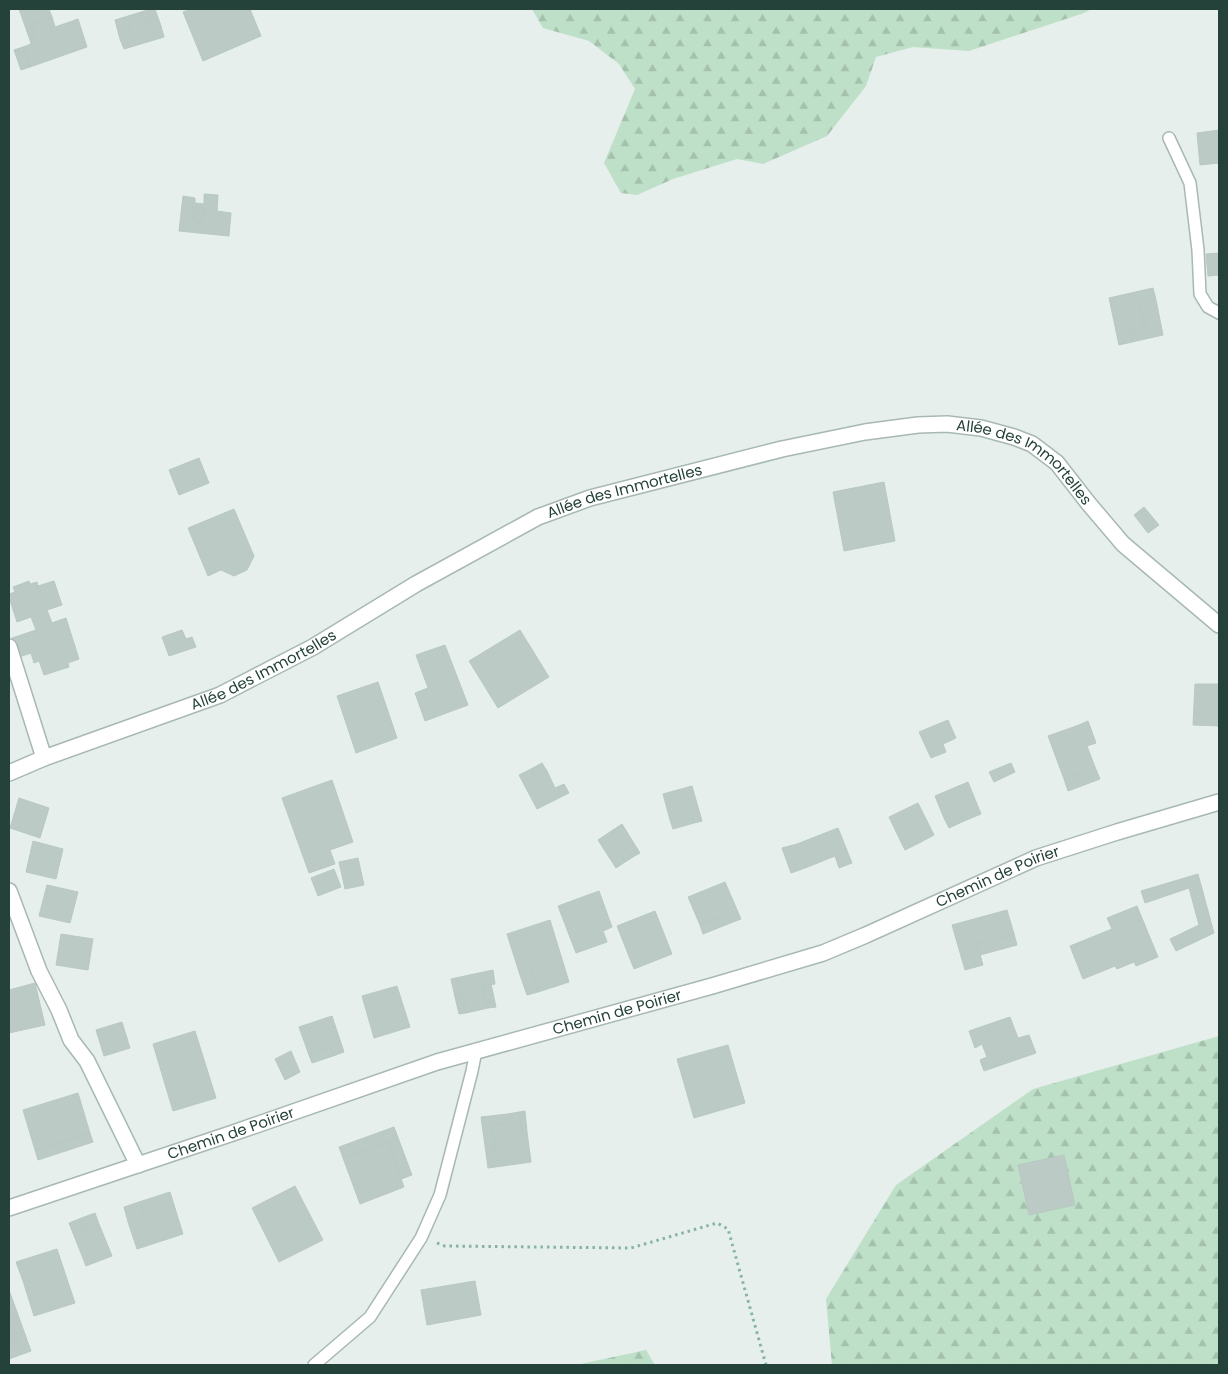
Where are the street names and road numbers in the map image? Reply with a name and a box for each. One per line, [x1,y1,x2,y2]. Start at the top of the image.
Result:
street label: Allée des Immortelles [955,414,1097,509]
street label: Allée des Immortelles [544,459,704,523]
street label: Allée des Immortelles [188,624,340,715]
street label: Chemin de Poirier [932,840,1062,912]
street label: Chemin de Poirier [550,984,684,1040]
street label: Chemin de Poirier [164,1101,297,1164]

